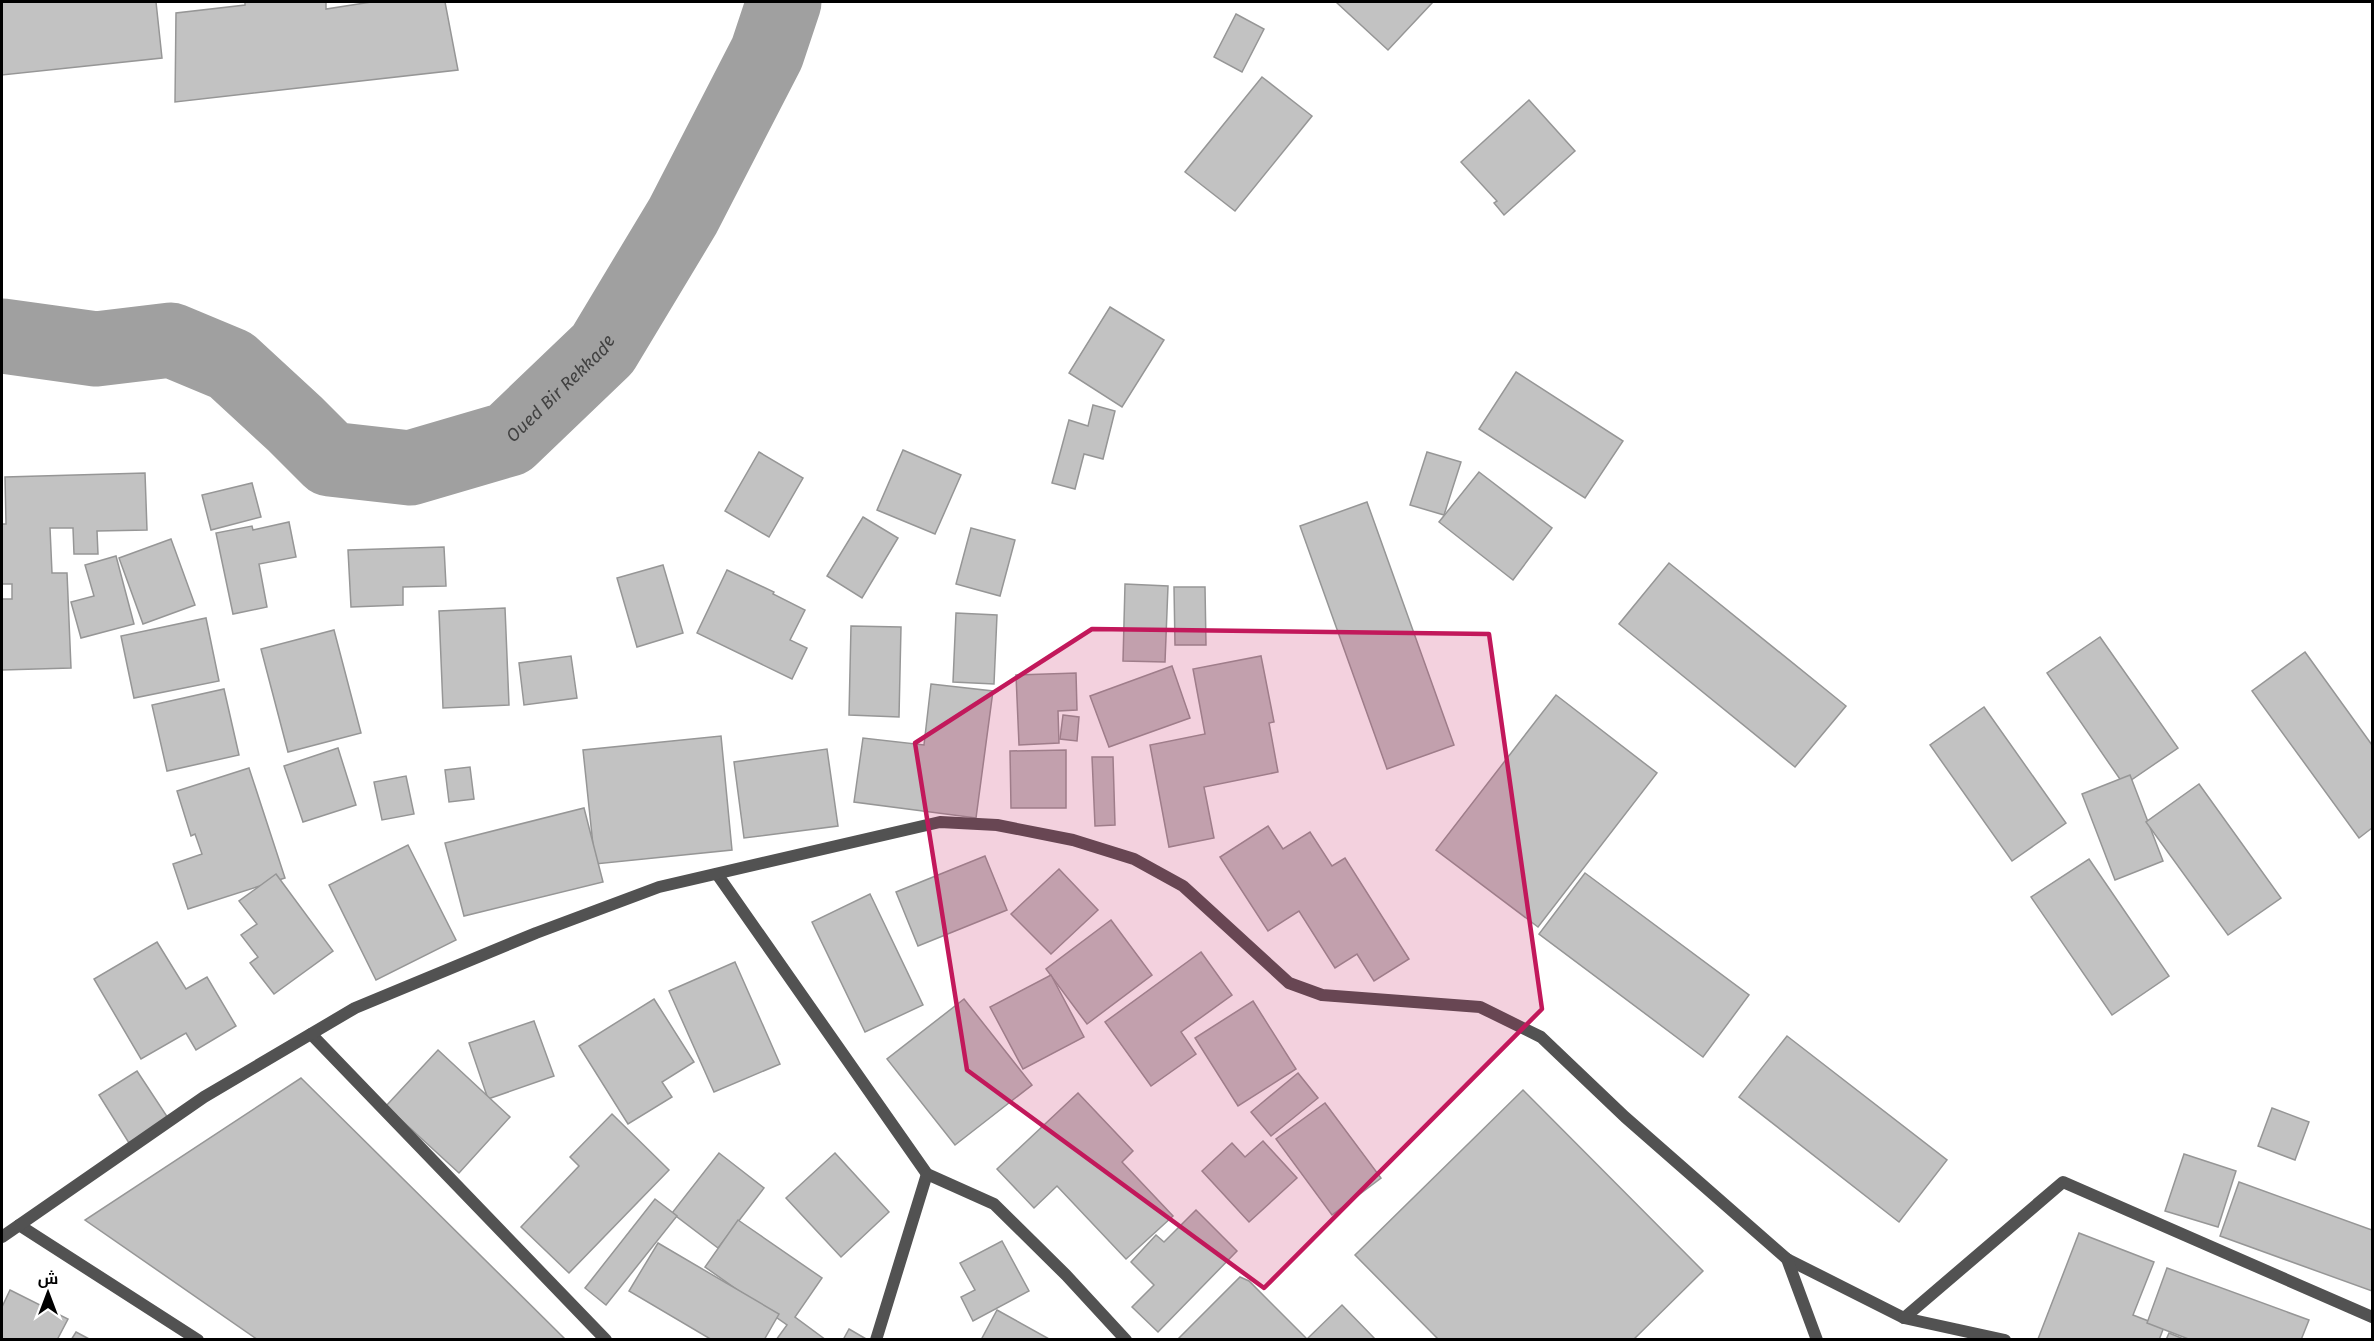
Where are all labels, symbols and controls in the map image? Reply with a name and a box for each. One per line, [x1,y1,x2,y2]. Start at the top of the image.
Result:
water label: Oued Bir Rekkade [502,331,620,447]
north arrow [18,1263,78,1323]
text: ش [38,1269,58,1288]

